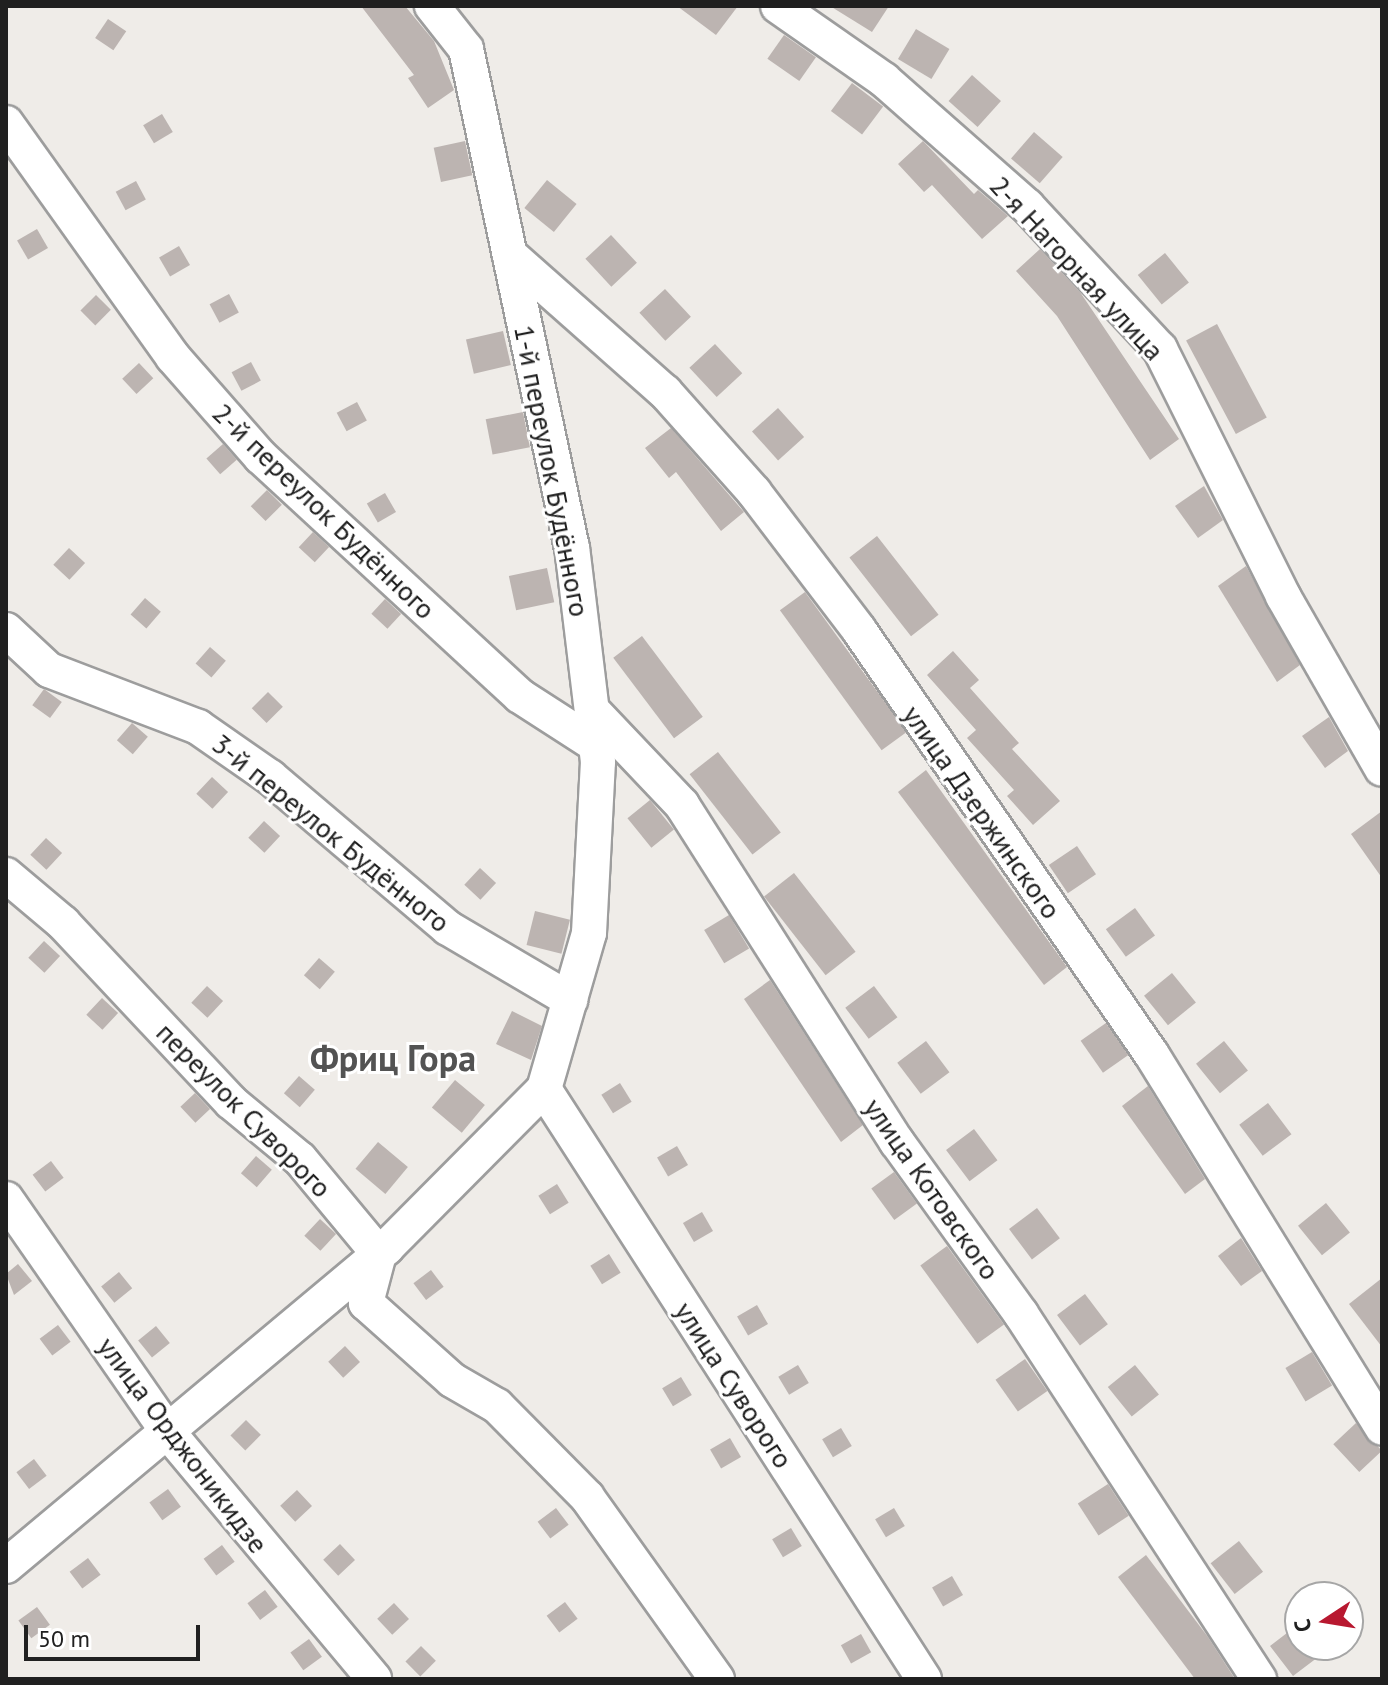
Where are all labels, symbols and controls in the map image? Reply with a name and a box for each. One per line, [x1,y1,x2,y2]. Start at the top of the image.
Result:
street label: 2-я Нагорная улица [983,169,1171,367]
street label: 1-й переулок Будённого [507,322,597,620]
street label: 2-й переулок Будённого [206,396,442,626]
street label: улица Дзержинского [896,699,1068,925]
street label: 3-й переулок Будённого [205,727,457,939]
street label: переулок Суворого [150,1016,338,1204]
district label: Фриц Гора [310,1036,476,1080]
street label: улица Котовского [857,1092,1007,1286]
street label: улица Суворого [668,1295,800,1475]
street label: улица Орджоникидзе [91,1330,275,1560]
north arrow [1284,1581,1364,1661]
scale bar [28,1609,204,1659]
text: С [1288,1617,1317,1635]
text: 50 m [38,1623,90,1654]

